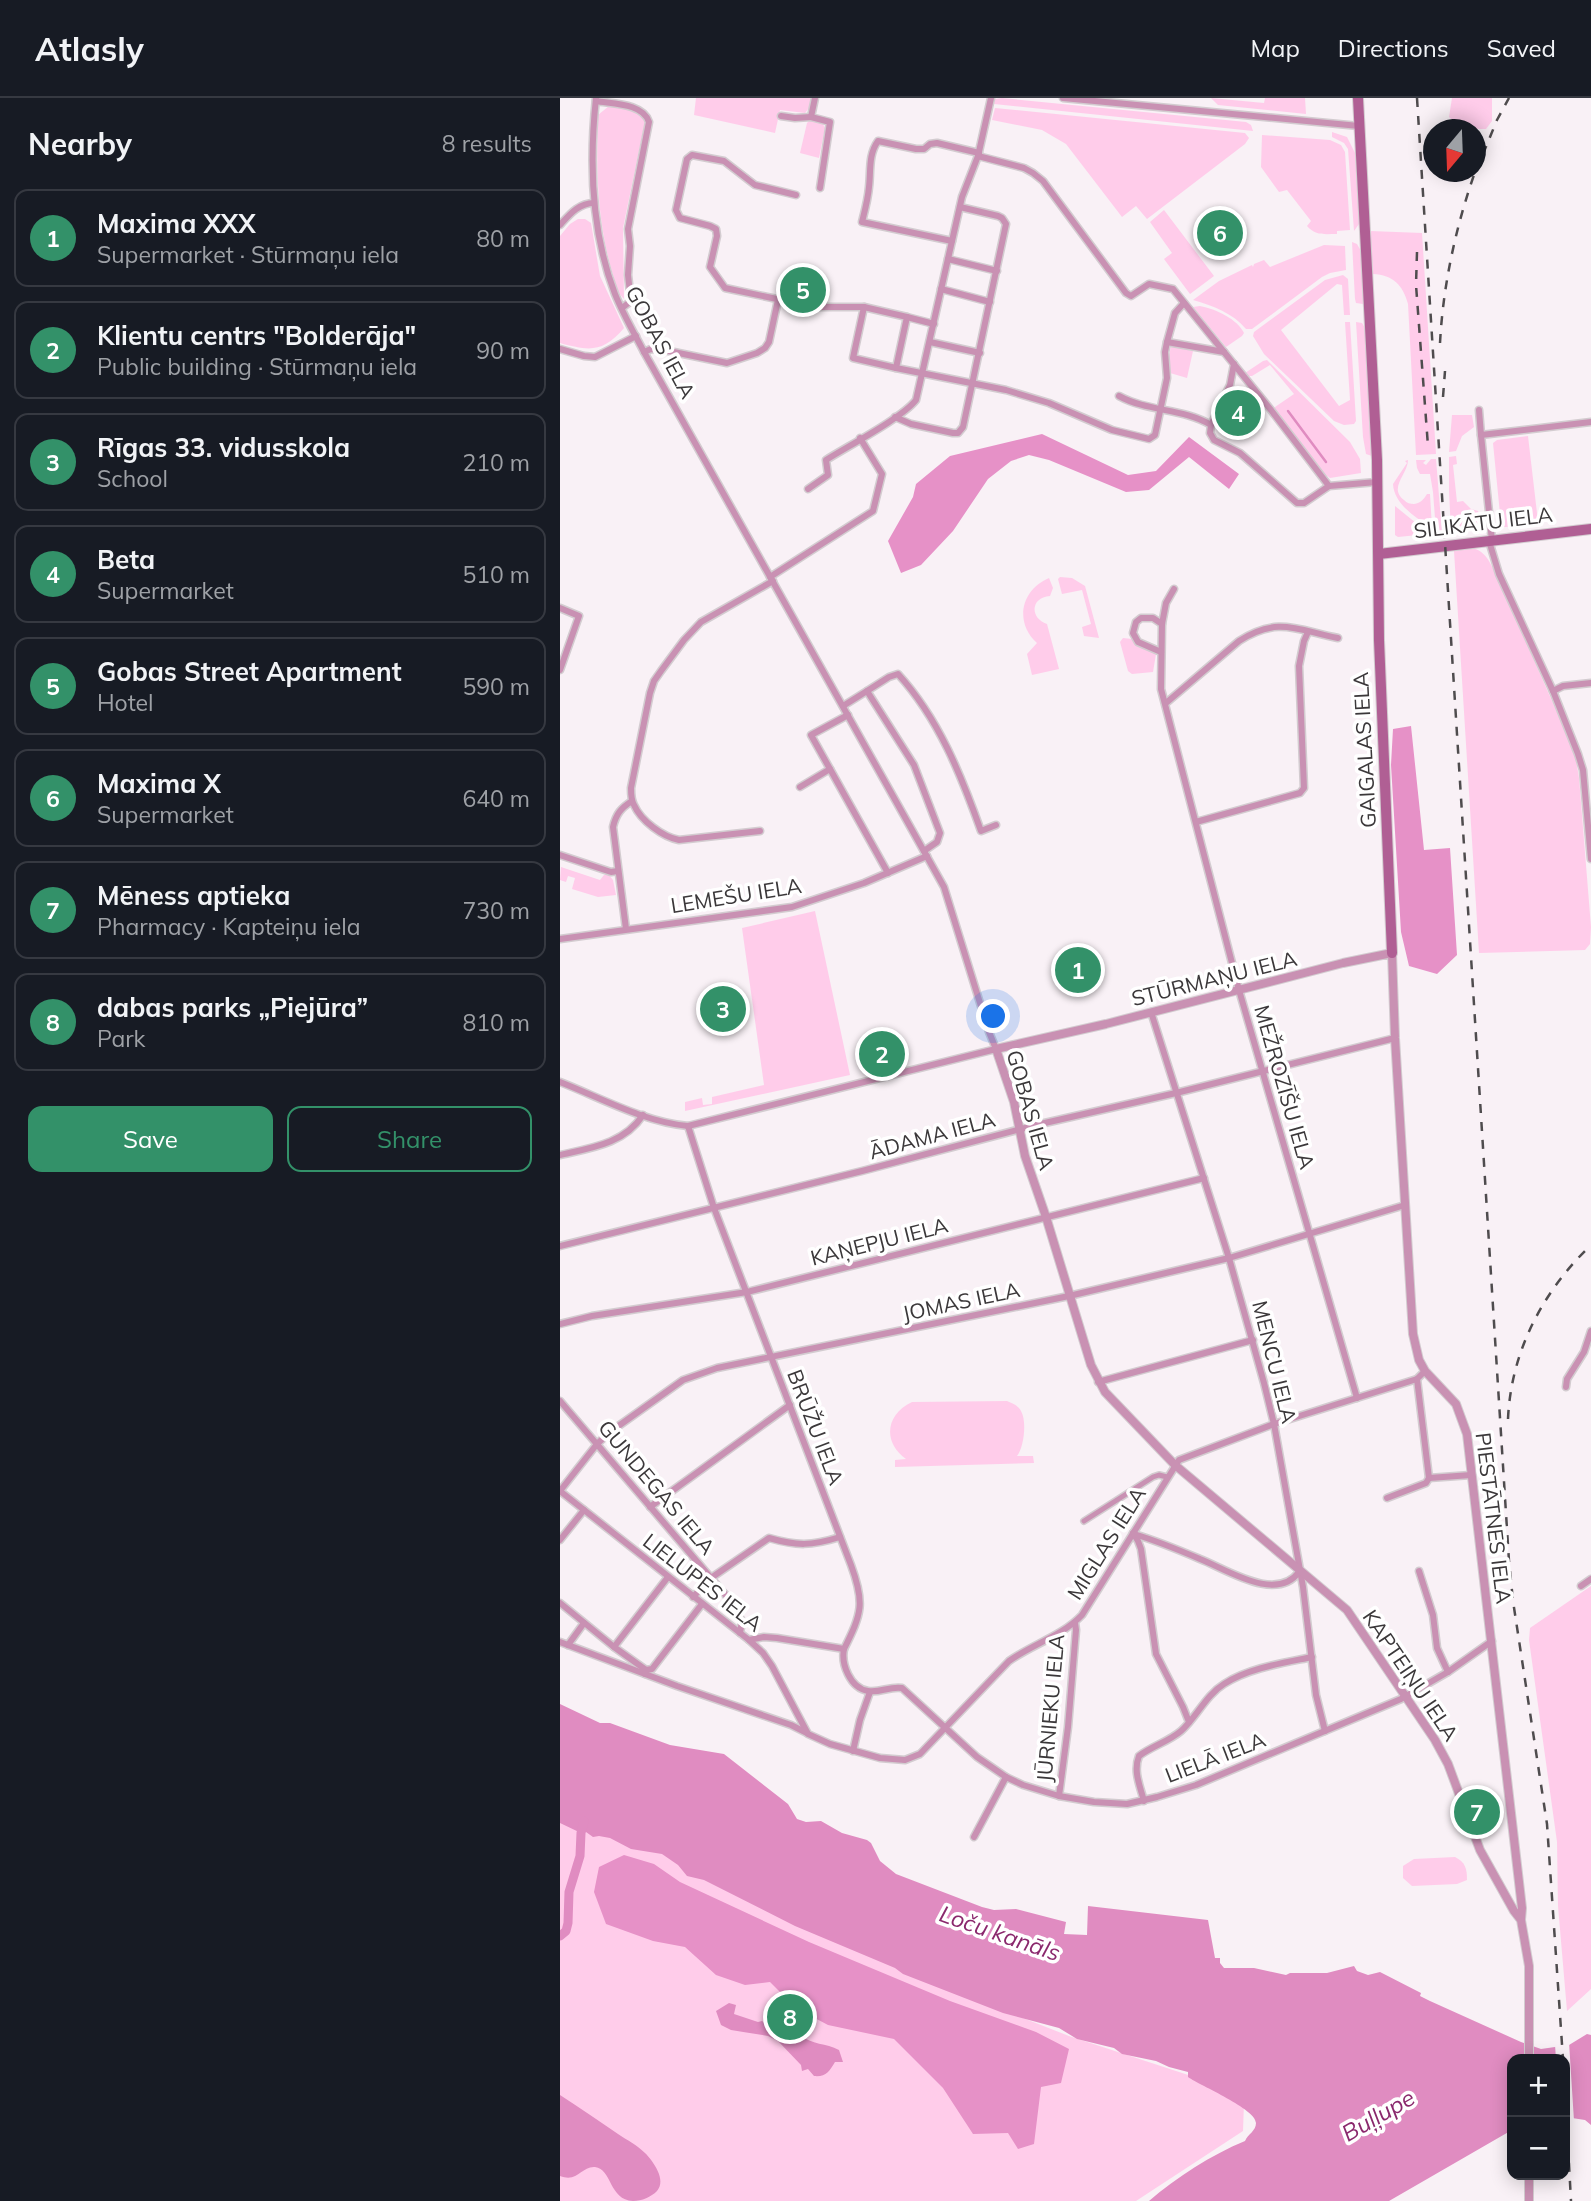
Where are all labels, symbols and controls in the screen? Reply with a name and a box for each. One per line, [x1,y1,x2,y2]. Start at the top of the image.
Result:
text: Atlasly [35,28,144,69]
text: Map [1250,33,1300,63]
text: Directions [1338,33,1449,63]
text: Saved [1487,33,1556,63]
north arrow [1423,119,1486,182]
text: Nearby [28,125,132,163]
text: 8 results [442,129,532,158]
text: Maxima XXX [97,207,256,240]
pin: 6 [1197,207,1243,259]
text: 1 [46,224,60,253]
text: 80 m [476,224,530,253]
text: Supermarket · Stūrmaņu iela [97,240,399,269]
pin: 5 [780,264,826,316]
street label: GOBAS IELA [620,281,702,403]
text: Klientu centrs "Bolderāja" [97,319,416,352]
text: 2 [46,336,60,365]
text: 90 m [476,336,530,365]
text: Public building · Stūrmaņu iela [97,352,417,381]
pin: 4 [1215,387,1261,439]
text: Rīgas 33. vidusskola [97,431,350,464]
text: 3 [46,448,60,477]
text: 210 m [462,448,530,477]
text: School [97,464,168,493]
street label: SILIKĀTU IELA [1412,501,1554,543]
text: Beta [97,543,155,576]
text: 4 [46,560,60,589]
text: 510 m [462,560,530,589]
text: Supermarket [97,576,234,605]
text: Gobas Street Apartment [97,655,402,688]
street label: GAIGALAS IELA [1347,671,1381,829]
text: 5 [46,672,60,701]
text: 590 m [462,672,530,701]
text: Hotel [97,688,154,717]
text: Maxima X [97,767,221,800]
text: 6 [46,784,60,813]
text: 640 m [462,784,530,813]
text: Supermarket [97,800,234,829]
street label: LEMEŠU IELA [669,872,804,918]
text: Mēness aptieka [97,879,290,912]
text: 7 [46,896,60,925]
text: 730 m [462,896,530,925]
text: Pharmacy · Kapteiņu iela [97,912,361,941]
pin: 1 [1055,944,1101,996]
street label: STŪRMAŅU IELA [1129,945,1300,1013]
pin: 3 [700,983,746,1035]
text: dabas parks „Piejūra” [97,991,368,1024]
your location [976,999,1010,1033]
street label: MEŽROZĪŠU IELA [1249,1002,1321,1172]
text: 8 [46,1008,60,1037]
text: 810 m [462,1008,530,1037]
text: Park [97,1024,145,1053]
pin: 2 [859,1028,905,1080]
street label: GOBAS IELA [1001,1047,1061,1174]
button: Save [28,1106,273,1172]
button: Share [287,1106,532,1172]
street label: ĀDAMA IELA [866,1106,998,1164]
street label: KAŅEPJU IELA [808,1211,951,1273]
street label: JOMAS IELA [900,1276,1023,1326]
street label: MENCU IELA [1247,1298,1303,1427]
street label: BRŪŽU IELA [782,1366,850,1489]
street label: GUNDEGAS IELA [593,1414,721,1560]
street label: PIESTĀTNES IELA [1471,1431,1517,1606]
street label: MIGLAS IELA [1061,1481,1151,1604]
street label: LIELUPES IELA [638,1527,768,1637]
street label: KAPTEIŅU IELA [1356,1604,1465,1747]
street label: JŪRNIEKU IELA [1031,1632,1069,1783]
street label: LIELĀ IELA [1161,1726,1269,1788]
pin: 7 [1454,1786,1500,1838]
water label: Loču kanāls [936,1899,1064,1967]
pin: 8 [767,1991,813,2043]
map controls [1507,2054,1570,2180]
button: + [1507,2054,1570,2117]
water label: Buļļupe [1336,2083,1420,2148]
button: − [1507,2117,1570,2180]

